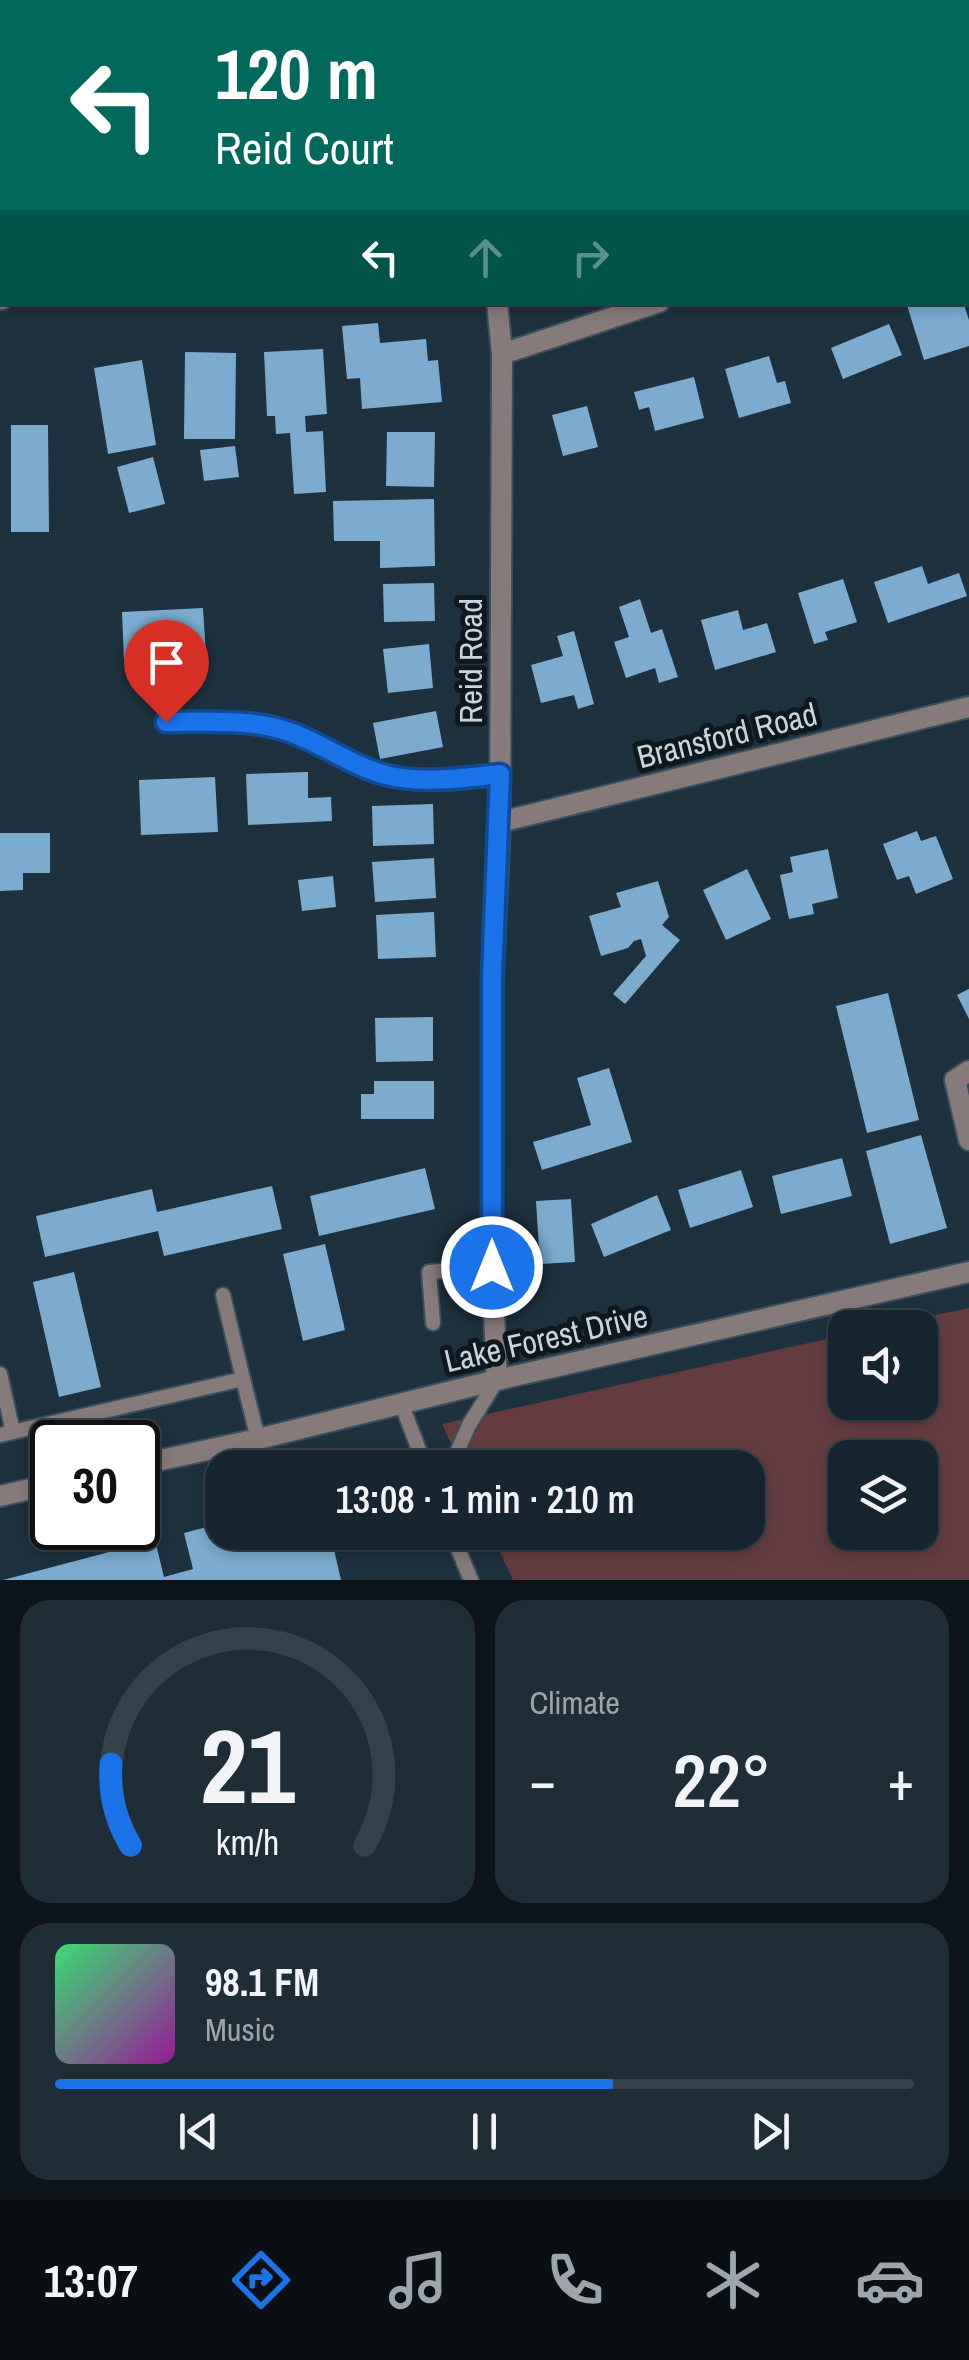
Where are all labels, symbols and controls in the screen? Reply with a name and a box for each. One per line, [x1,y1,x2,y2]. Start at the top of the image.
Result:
text: 120 m [215,27,378,121]
icon: left [50,40,180,170]
text: Reid Court [215,117,393,178]
icon: left [353,230,408,285]
icon: ahead [458,230,513,285]
icon: right [563,230,618,285]
street label: Reid Road [449,598,492,724]
pin [124,620,209,723]
icon: arrive [139,635,194,690]
street label: Bransford Road [633,692,821,778]
position arrow [440,1215,544,1319]
street label: Lake Forest Drive [440,1294,652,1382]
map controls [828,1310,938,1550]
button: sound [828,1310,938,1420]
speed limit sign: 30 [30,1420,160,1550]
button: layers [828,1440,938,1550]
text: 13:08 · 1 min · 210 m [335,1474,635,1525]
text: Climate [530,1681,620,1724]
text: 21 [200,1695,295,1835]
text: 22° [673,1729,771,1830]
text: − [530,1743,556,1817]
text: + [888,1743,914,1817]
text: km/h [215,1818,279,1866]
text: 98.1 FM [205,1957,319,2008]
text: Music [205,2008,275,2051]
icon: previous [171,2104,226,2159]
icon: pause [457,2104,512,2159]
icon: next [743,2104,798,2159]
icon: directions [226,2245,296,2315]
icon: music [383,2245,453,2315]
icon: phone [540,2245,610,2315]
icon: climate [698,2245,768,2315]
icon: car [855,2245,925,2315]
text: 13:07 [44,2250,138,2311]

